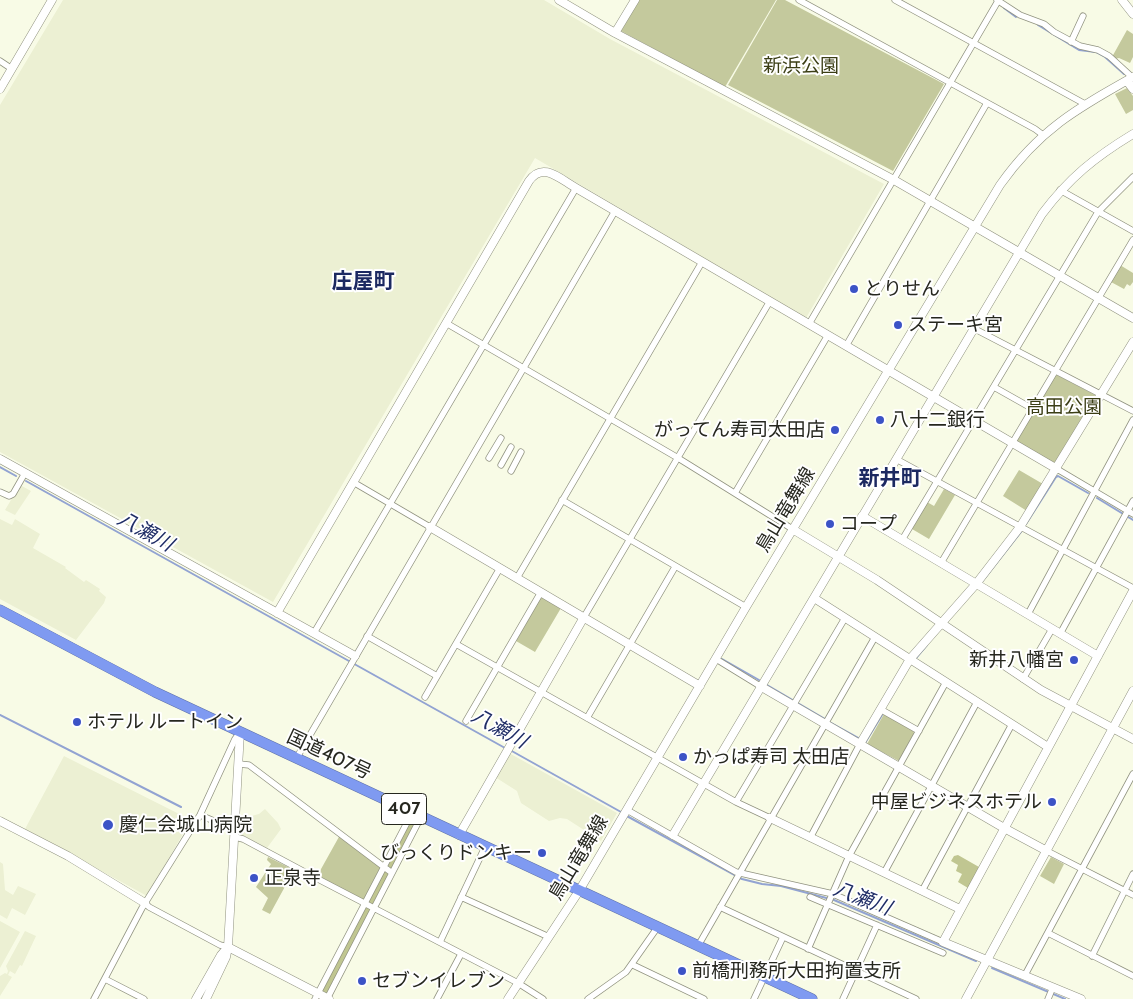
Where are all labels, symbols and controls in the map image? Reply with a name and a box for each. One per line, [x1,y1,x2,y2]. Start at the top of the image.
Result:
park label: 新浜公園 [763,55,839,77]
district label: 庄屋町 [332,269,394,295]
place label: とりせん [864,278,940,300]
marker: とりせん [848,283,860,295]
place label: ステーキ宮 [908,314,1003,336]
marker: ステーキ宮 [892,319,904,331]
park label: 高田公園 [1026,396,1102,418]
place label: 八十二銀行 [890,409,985,431]
marker: 八十二銀行 [874,414,886,426]
place label: がってん寿司太田店 [654,419,825,441]
marker: がってん寿司太田店 [829,424,841,436]
street label: 鳥山竜舞線 [752,463,820,557]
district label: 新井町 [859,466,921,492]
water label: 八瀬川 [113,507,177,557]
place label: コープ [840,513,897,535]
marker: コープ [824,518,836,530]
place label: 新井八幡宮 [969,649,1064,671]
marker: 新井八幡宮 [1068,654,1080,666]
water label: 八瀬川 [467,704,531,754]
place label: ホテル ルートイン [87,711,243,733]
marker: ホテル ルートイン [71,716,83,728]
street label: 国道407号 [283,726,375,784]
place label: かっぱ寿司 太田店 [693,746,849,768]
marker: かっぱ寿司 太田店 [677,751,689,763]
place label: 中屋ビジネスホテル [871,791,1042,813]
road number: 407 [382,794,426,824]
marker: 中屋ビジネスホテル [1046,796,1058,808]
street label: 鳥山竜舞線 [545,811,613,905]
place label: 慶仁会城山病院 [119,814,252,836]
marker: 慶仁会城山病院 [101,818,115,832]
place label: びっくりドンキー [380,842,532,864]
marker: びっくりドンキー [536,847,548,859]
place label: 正泉寺 [264,867,321,889]
marker: 正泉寺 [248,872,260,884]
water label: 八瀬川 [830,877,894,921]
place label: 前橋刑務所大田拘置支所 [692,960,901,982]
marker: 前橋刑務所大田拘置支所 [676,965,688,977]
place label: セブンイレブン [372,970,505,992]
marker: セブンイレブン [356,975,368,987]

